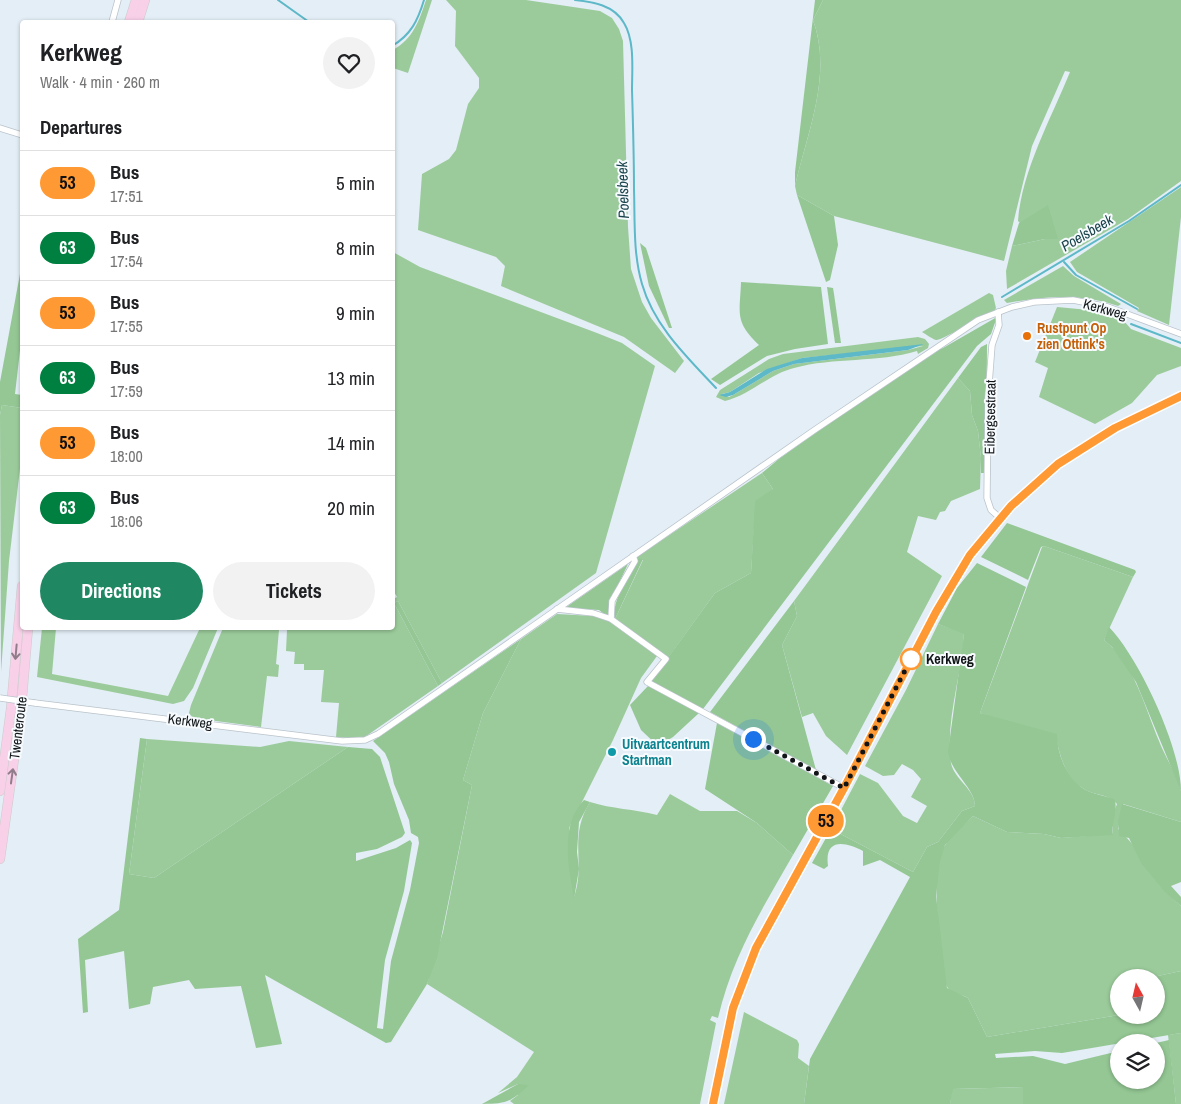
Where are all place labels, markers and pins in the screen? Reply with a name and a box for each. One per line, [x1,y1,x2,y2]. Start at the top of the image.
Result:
place label: Rustpunt Op zien Ottink's [1037,319,1107,353]
marker: Rustpunt Op zien Ottink's [1021,330,1033,342]
marker: Kerkweg [900,648,922,670]
place label: Kerkweg [926,650,974,668]
place label: Uitvaartcentrum Startman [622,735,710,769]
marker: Uitvaartcentrum Startman [606,746,618,758]

